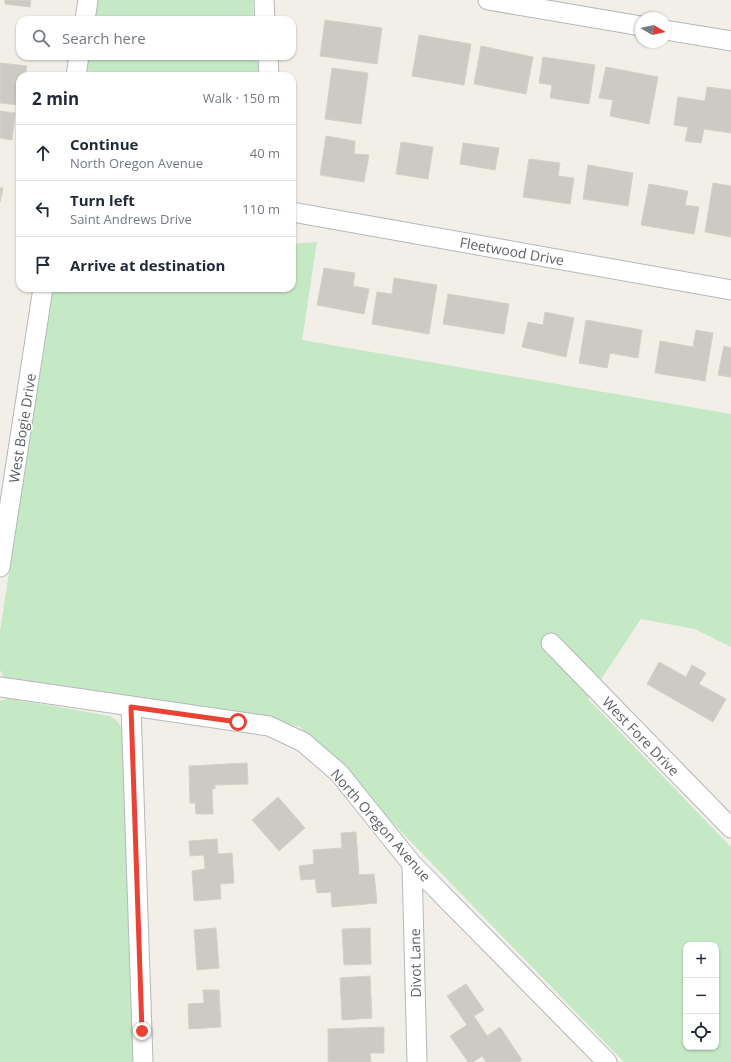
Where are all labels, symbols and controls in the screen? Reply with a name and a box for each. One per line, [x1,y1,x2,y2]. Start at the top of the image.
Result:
north arrow [635,12,671,48]
search box [16,16,296,60]
icon: search [30,27,52,49]
text: Search here [62,28,146,48]
text: 2 min [32,87,79,110]
text: Walk · 150 m [203,89,280,107]
text: Continue [70,134,138,154]
icon: ahead [32,142,54,164]
text: 40 m [250,144,280,162]
text: North Oregon Avenue [70,154,203,172]
text: Turn left [70,190,135,210]
icon: left [32,198,54,220]
text: 110 m [242,200,280,218]
text: Saint Andrews Drive [70,210,192,228]
street label: Fleetwood Drive [458,232,566,270]
icon: arrive [32,254,54,276]
text: Arrive at destination [70,255,225,275]
street label: West Bogie Drive [4,372,40,484]
street label: West Fore Drive [598,692,684,780]
route start [229,713,247,731]
street label: North Oregon Avenue [327,765,435,885]
street label: Divot Lane [405,928,425,998]
map controls [683,942,719,1050]
button: + [683,942,719,978]
button: − [683,978,719,1014]
button: locate [683,1014,719,1050]
route end [133,1022,151,1040]

